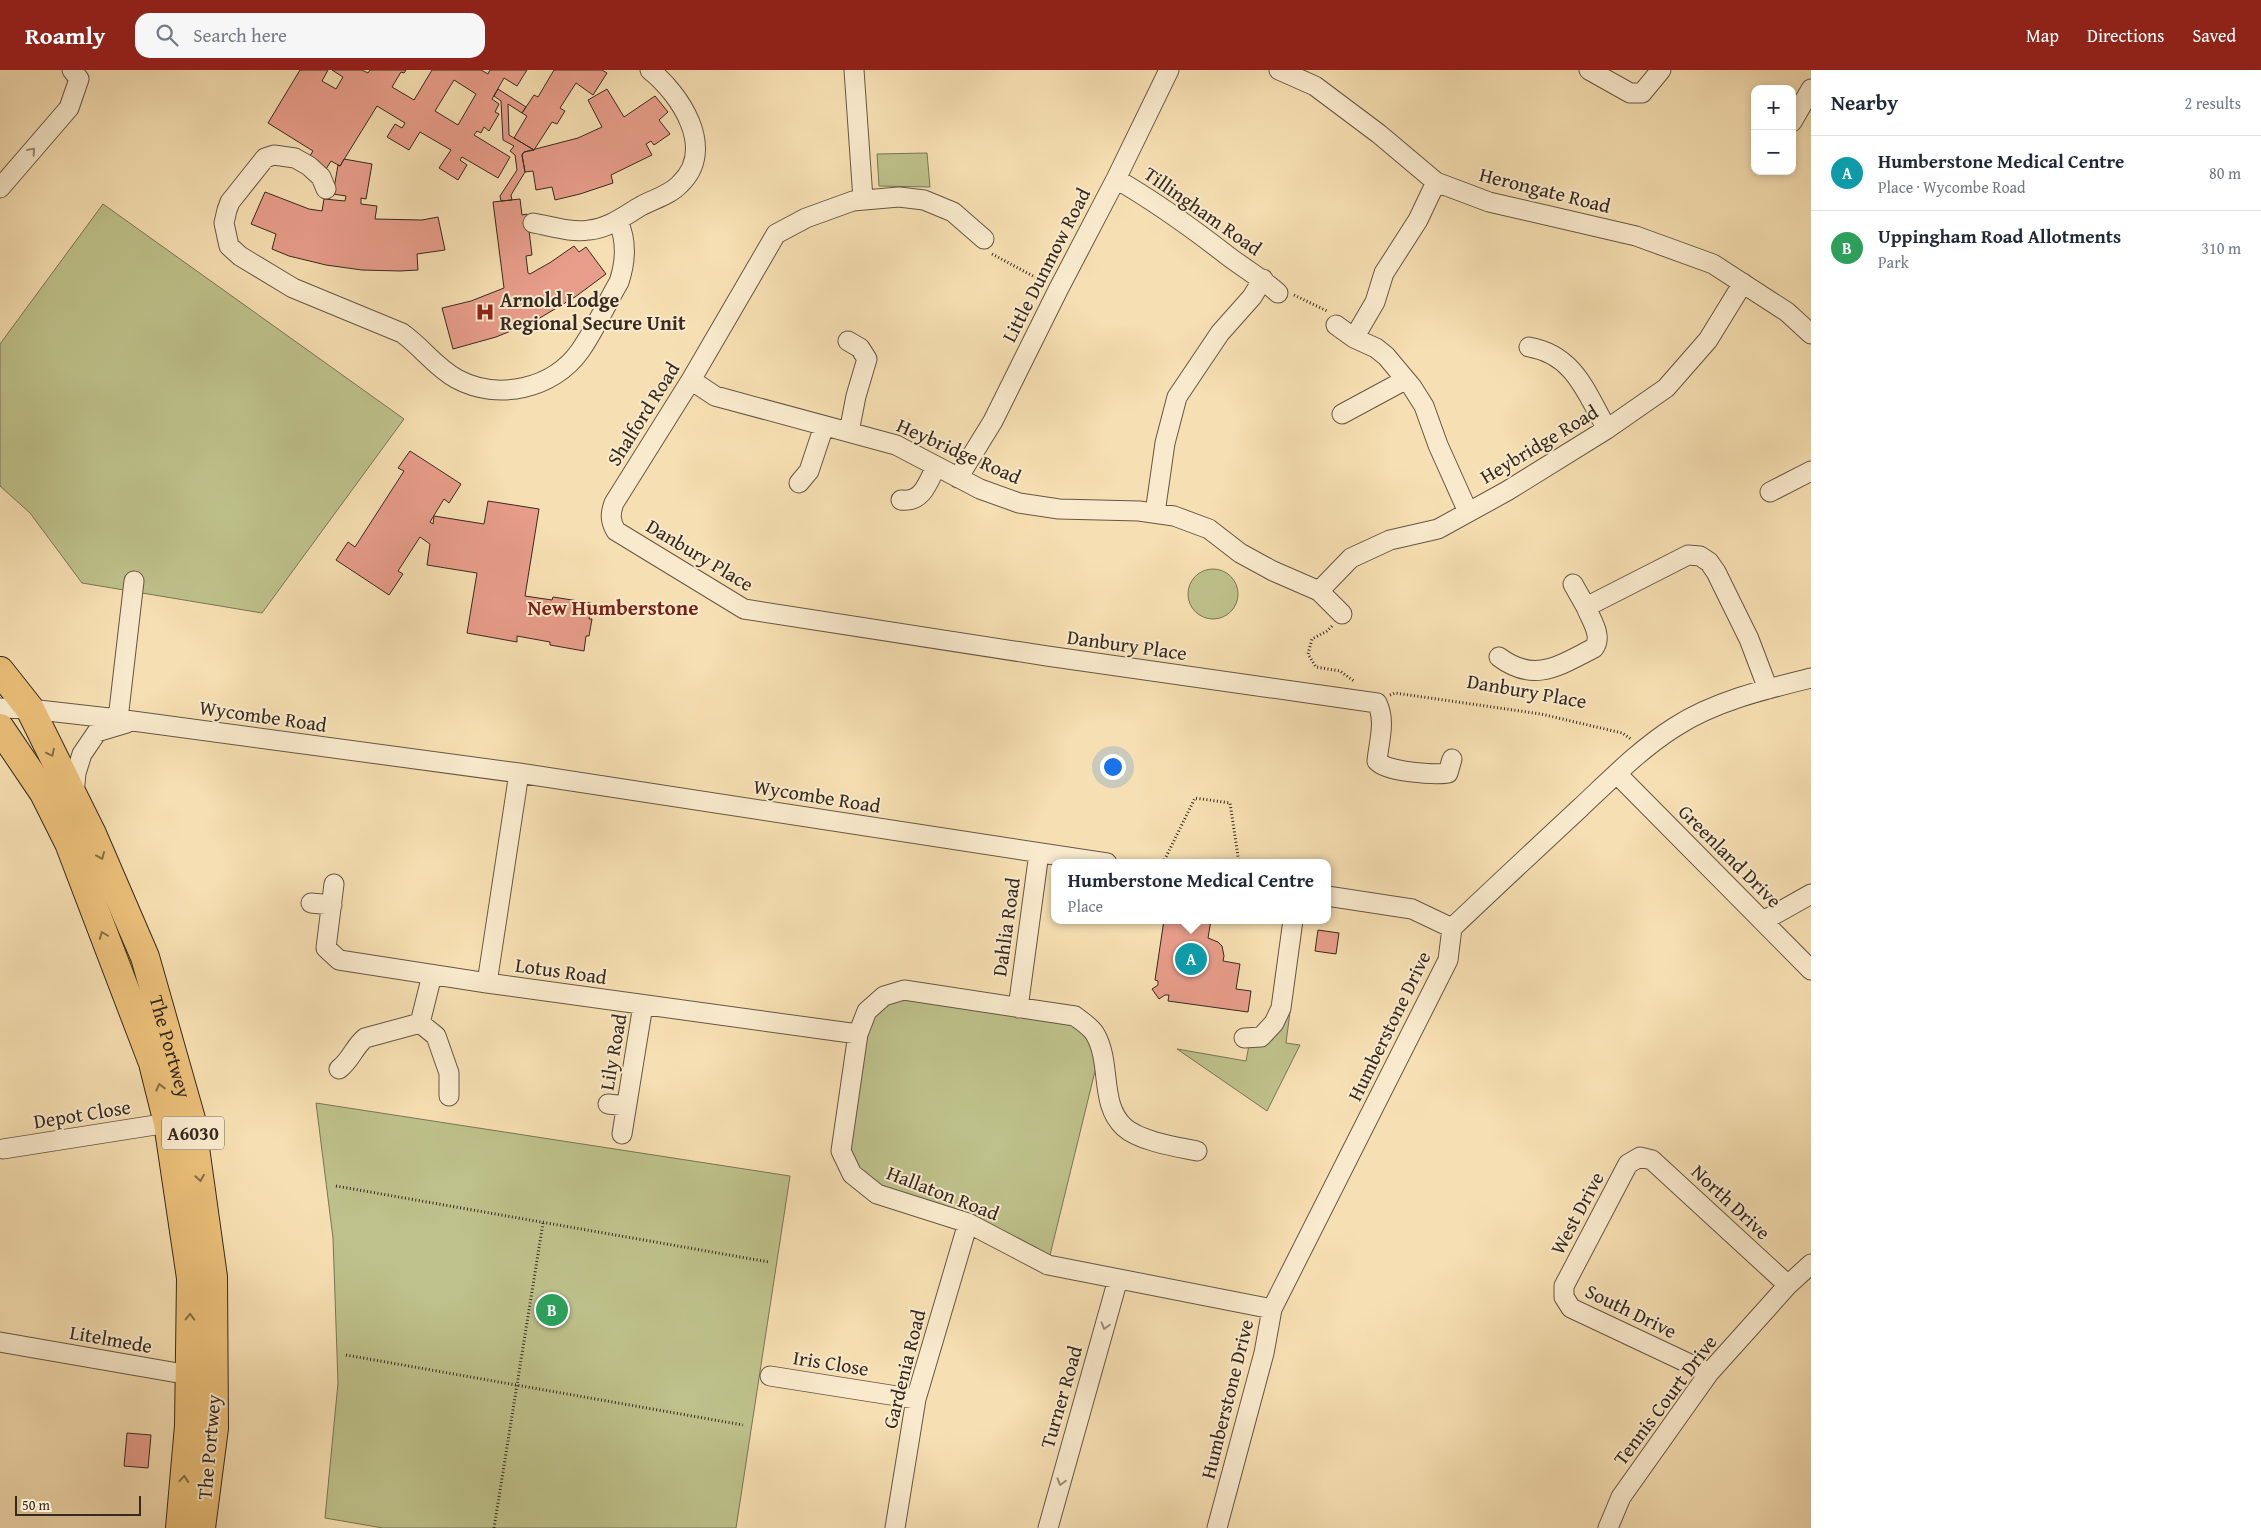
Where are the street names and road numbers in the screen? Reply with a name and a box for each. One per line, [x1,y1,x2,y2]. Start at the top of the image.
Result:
street label: Tillingham Road [1138,159,1268,262]
street label: Herongate Road [1477,159,1614,220]
street label: Little Dunmow Road [994,182,1097,347]
street label: Shalford Road [599,356,686,471]
street label: Heybridge Road [1474,397,1604,490]
street label: Heybridge Road [893,410,1026,491]
street label: Danbury Place [641,511,759,598]
street label: Danbury Place [1065,622,1189,667]
street label: Danbury Place [1465,666,1589,715]
street label: Wycombe Road [197,692,329,739]
street label: Wycombe Road [751,771,883,820]
street label: Greenland Drive [1672,797,1789,914]
street label: Dahlia Road [984,875,1027,978]
street label: Humberstone Drive [1340,946,1437,1106]
street label: Lotus Road [513,950,609,991]
street label: The Portwey [143,992,199,1101]
street label: Lily Road [592,1011,634,1092]
street label: Depot Close [31,1092,133,1135]
road number: A6030 [162,1116,224,1150]
street label: North Drive [1685,1157,1777,1246]
street label: Hallaton Road [883,1158,1004,1227]
street label: West Drive [1543,1166,1610,1259]
street label: South Drive [1581,1276,1682,1345]
street label: Gardenia Road [875,1306,932,1432]
street label: Humberstone Drive [1193,1316,1260,1482]
street label: Litelmede [68,1317,155,1360]
street label: Tennis Court Drive [1606,1328,1723,1471]
street label: Iris Close [791,1342,871,1383]
street label: Turner Road [1032,1342,1089,1452]
street label: The Portwey [189,1393,228,1501]

